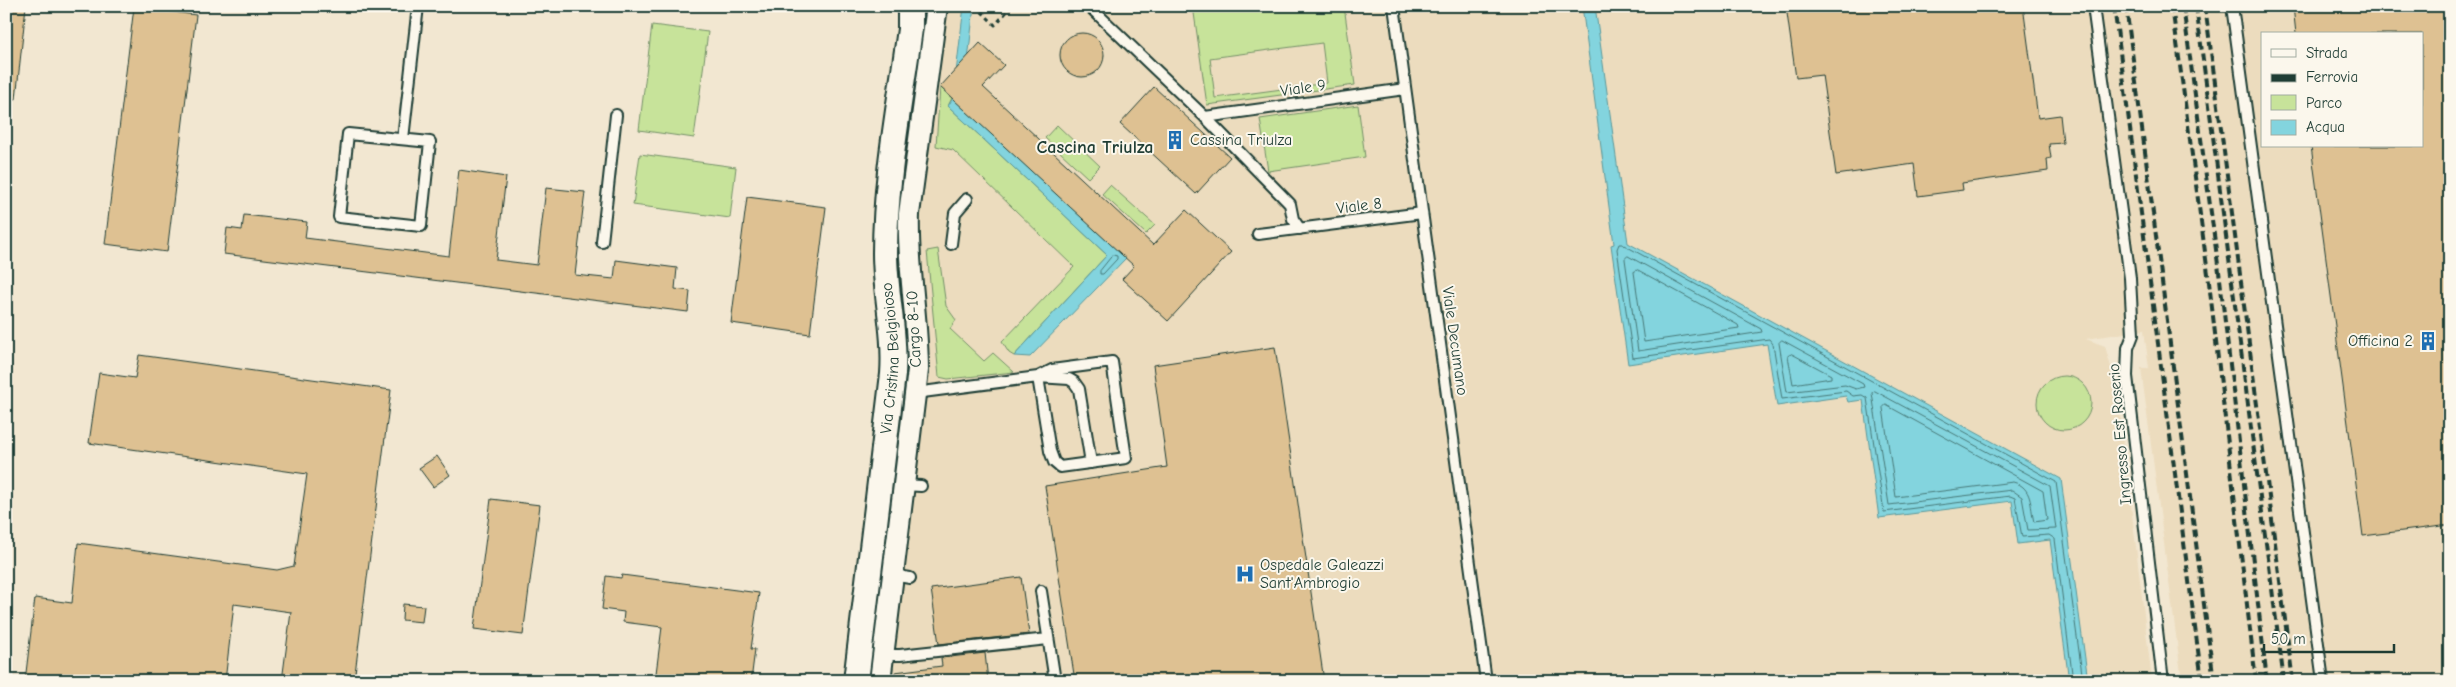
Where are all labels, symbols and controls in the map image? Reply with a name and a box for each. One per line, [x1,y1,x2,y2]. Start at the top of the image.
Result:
legend [2261,32,2424,148]
text: Strada [2306,44,2348,62]
text: Ferrovia [2306,68,2358,86]
street label: Viale 9 [1279,76,1327,100]
text: Parco [2306,94,2342,112]
text: Acqua [2306,118,2345,136]
building icon: Cassina Triulza [1164,129,1186,151]
place label: Cassina Triulza [1190,131,1292,149]
district label: Cascina Triulza [1037,137,1153,158]
street label: Viale 8 [1335,194,1383,218]
street label: Via Cristina Belgioioso [877,282,903,435]
street label: Viale Decumano [1438,285,1472,397]
street label: Cargo 8-10 [903,290,925,368]
building icon: Officina 2 [2417,330,2439,352]
place label: Officina 2 [2348,332,2413,350]
street label: Ingresso Est Roserio [2105,363,2135,505]
place label: Ospedale Galeazzi Sant'Ambrogio [1260,556,1384,592]
hospital icon: Ospedale Galeazzi Sant'Ambrogio [1234,563,1256,585]
scale bar [2264,622,2394,654]
text: 50 m [2271,630,2306,648]

